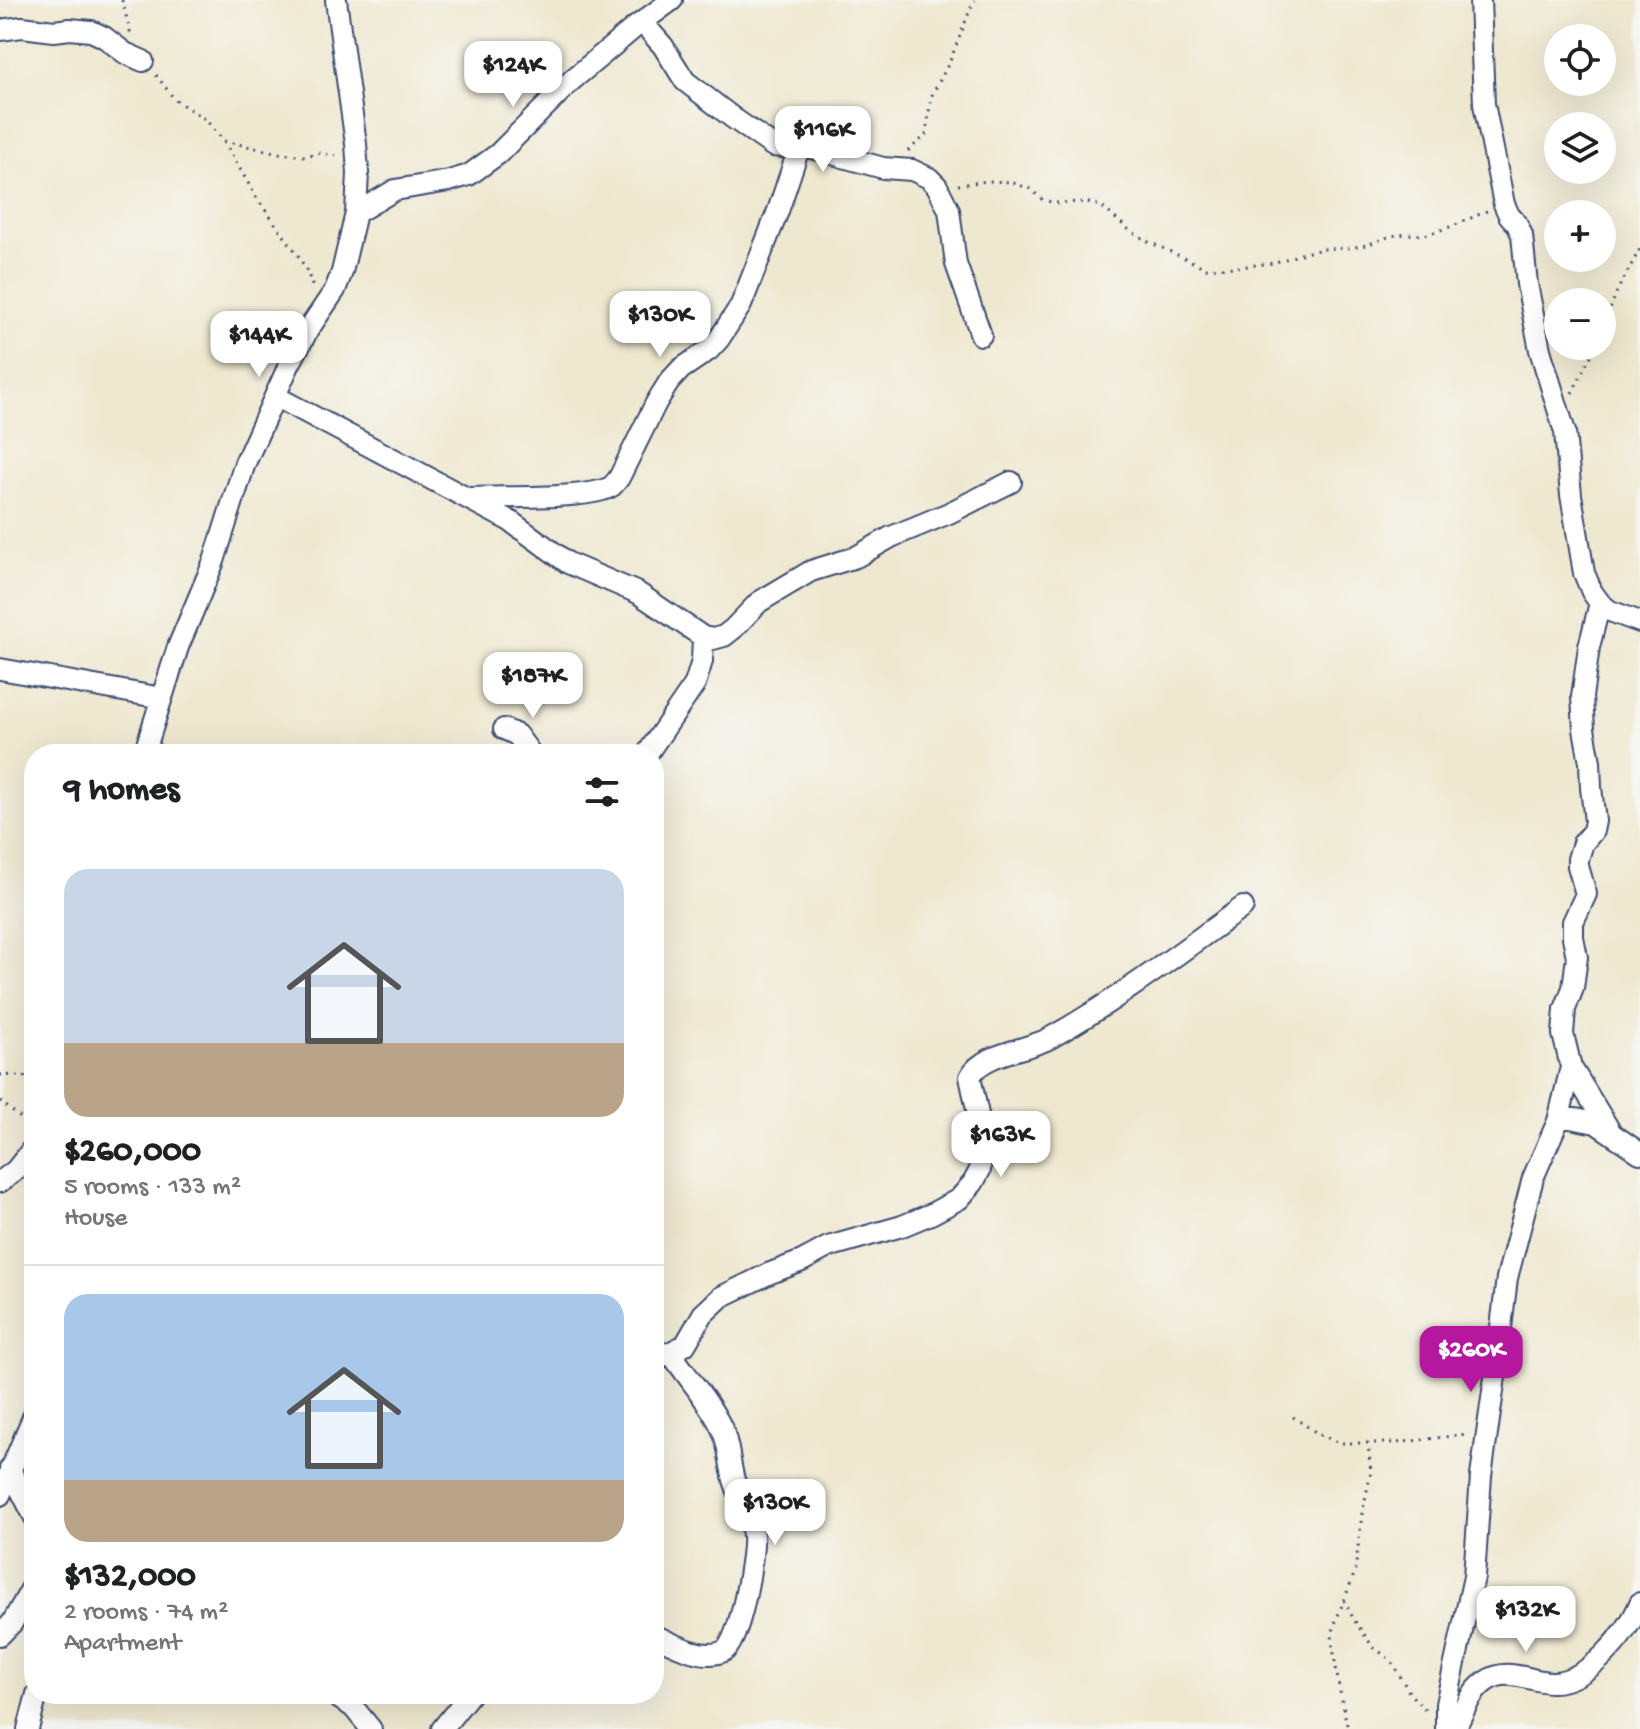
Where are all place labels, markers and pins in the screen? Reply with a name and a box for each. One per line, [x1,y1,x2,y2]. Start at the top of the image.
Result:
pin: $124K [457,41,569,109]
pin: $116K [767,106,879,174]
pin: $130K [604,291,716,359]
pin: $144K [203,311,315,379]
pin: $187K [477,652,589,720]
pin: $163K [945,1111,1057,1179]
pin: $260K [1415,1326,1527,1394]
pin: $130K [719,1479,831,1547]
pin: $132K [1470,1586,1582,1654]

